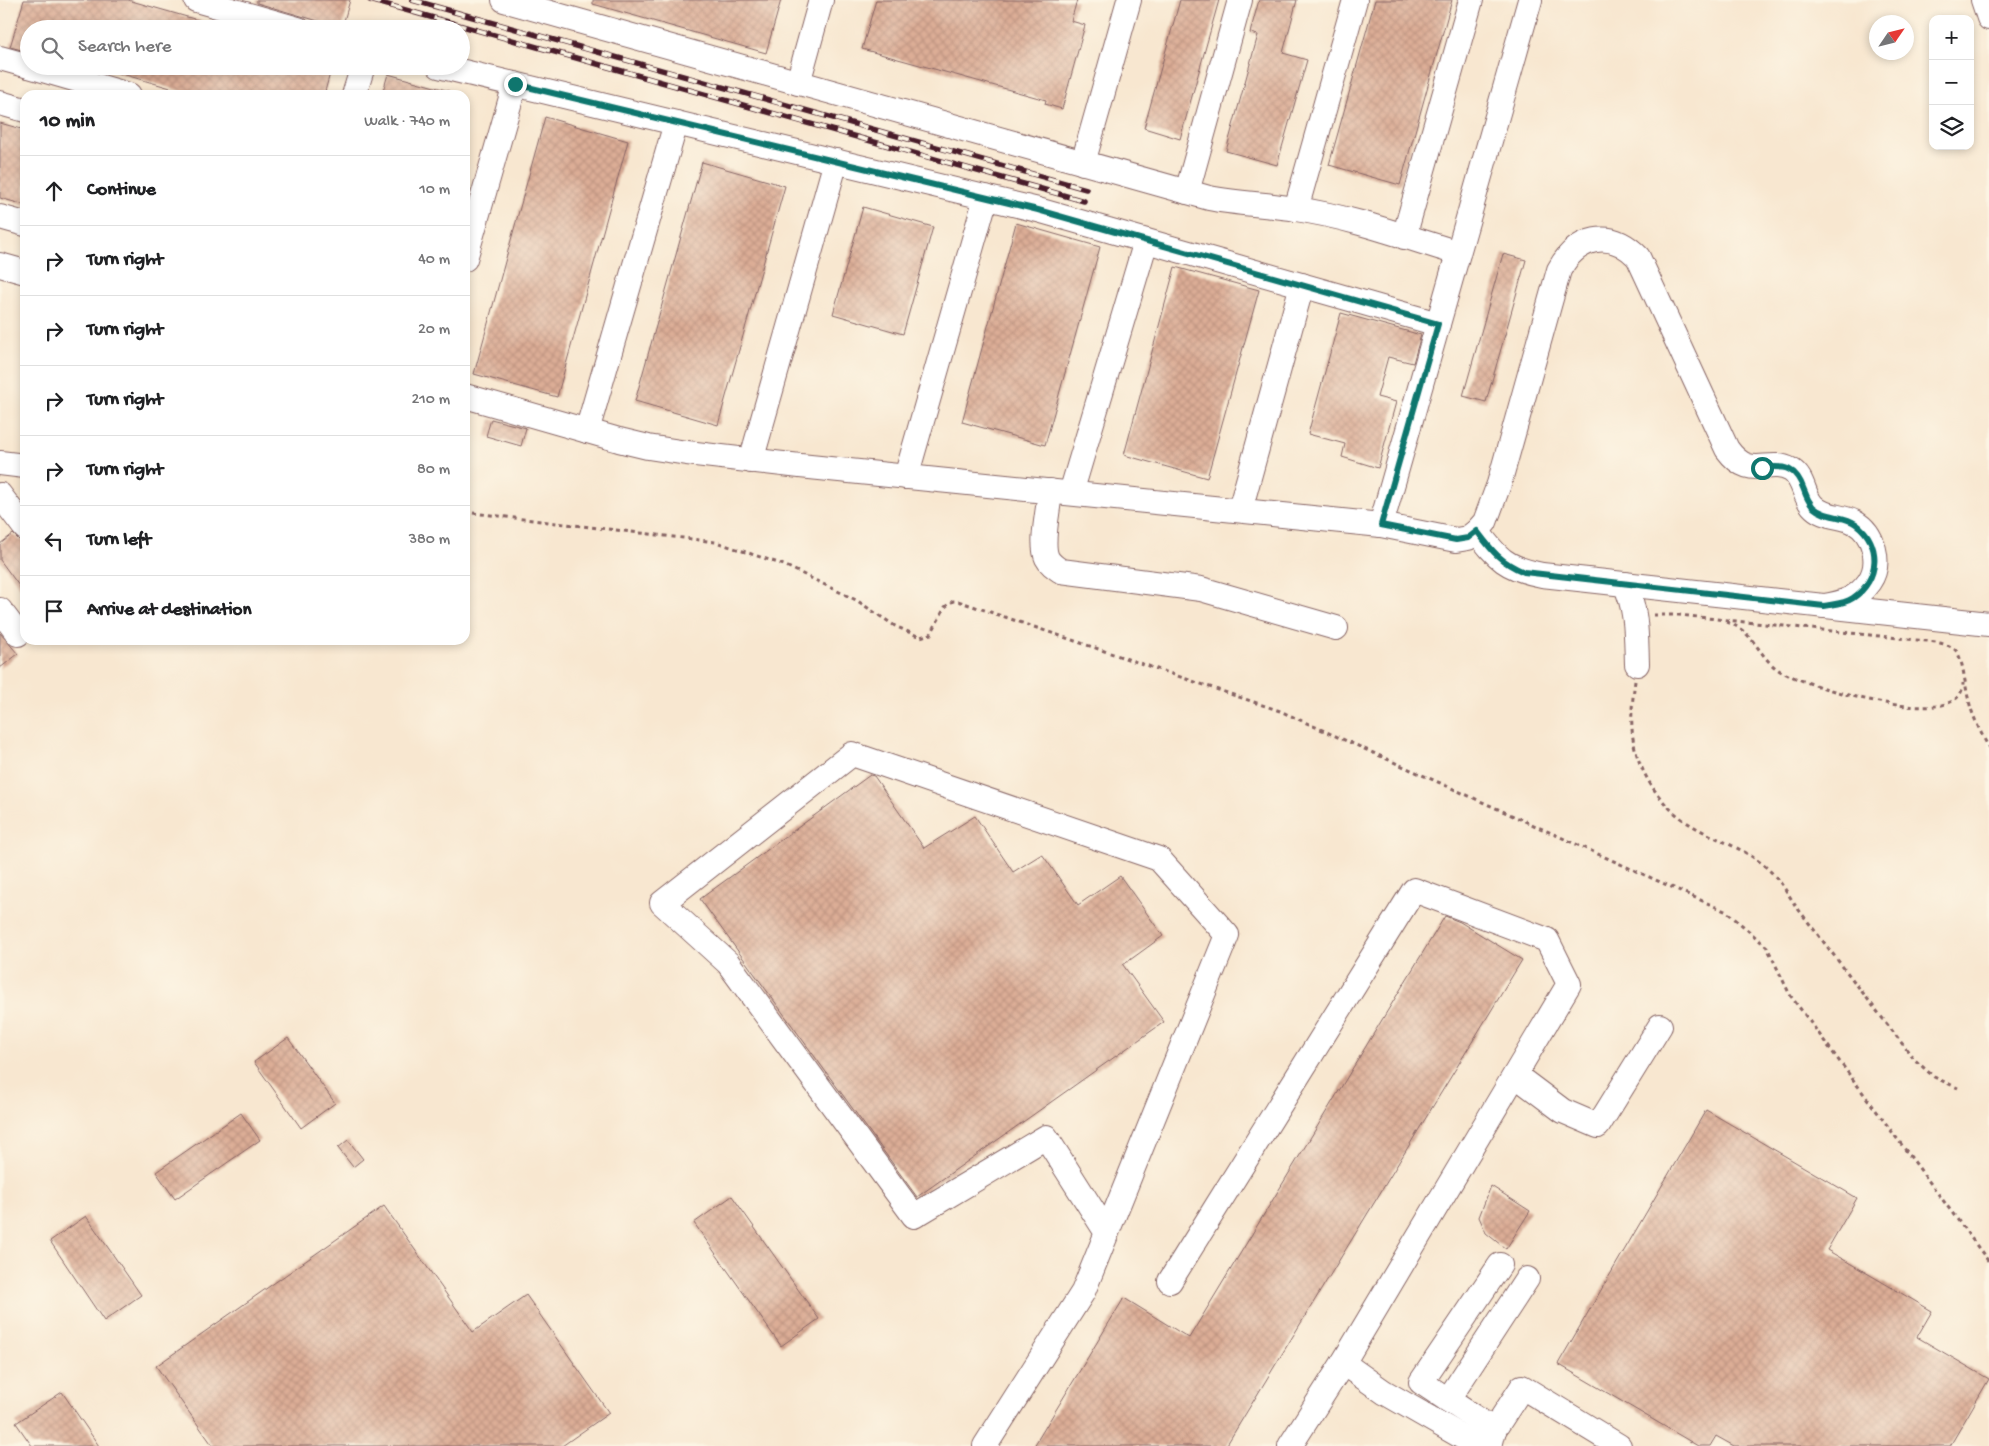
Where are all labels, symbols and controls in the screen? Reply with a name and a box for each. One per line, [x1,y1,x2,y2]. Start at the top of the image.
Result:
north arrow [1869,15,1914,60]
map controls [1929,15,1974,150]
button: + [1929,15,1974,60]
search box [20,20,470,75]
icon: search [38,34,66,62]
text: Search here [78,36,172,59]
button: − [1929,60,1974,105]
route end [504,73,527,96]
button: layers [1929,105,1974,150]
text: 10 min [40,110,95,135]
text: Walk · 740 m [364,113,450,132]
icon: ahead [40,177,68,205]
text: Continue [87,179,156,202]
text: 10 m [419,181,450,200]
icon: right [40,247,68,275]
text: Turn right [87,249,163,272]
text: 40 m [418,251,450,270]
icon: right [40,317,68,345]
text: Turn right [87,319,163,342]
text: 20 m [418,321,450,340]
icon: right [40,387,68,415]
text: Turn right [87,389,163,412]
text: 210 m [411,391,450,410]
icon: right [40,457,68,485]
route start [1751,457,1774,480]
text: Turn right [87,459,163,482]
text: 80 m [417,461,450,480]
icon: left [40,527,68,555]
text: Turn left [87,529,151,552]
text: 380 m [409,531,450,550]
icon: arrive [40,597,68,625]
text: Arrive at destination [87,599,251,622]

